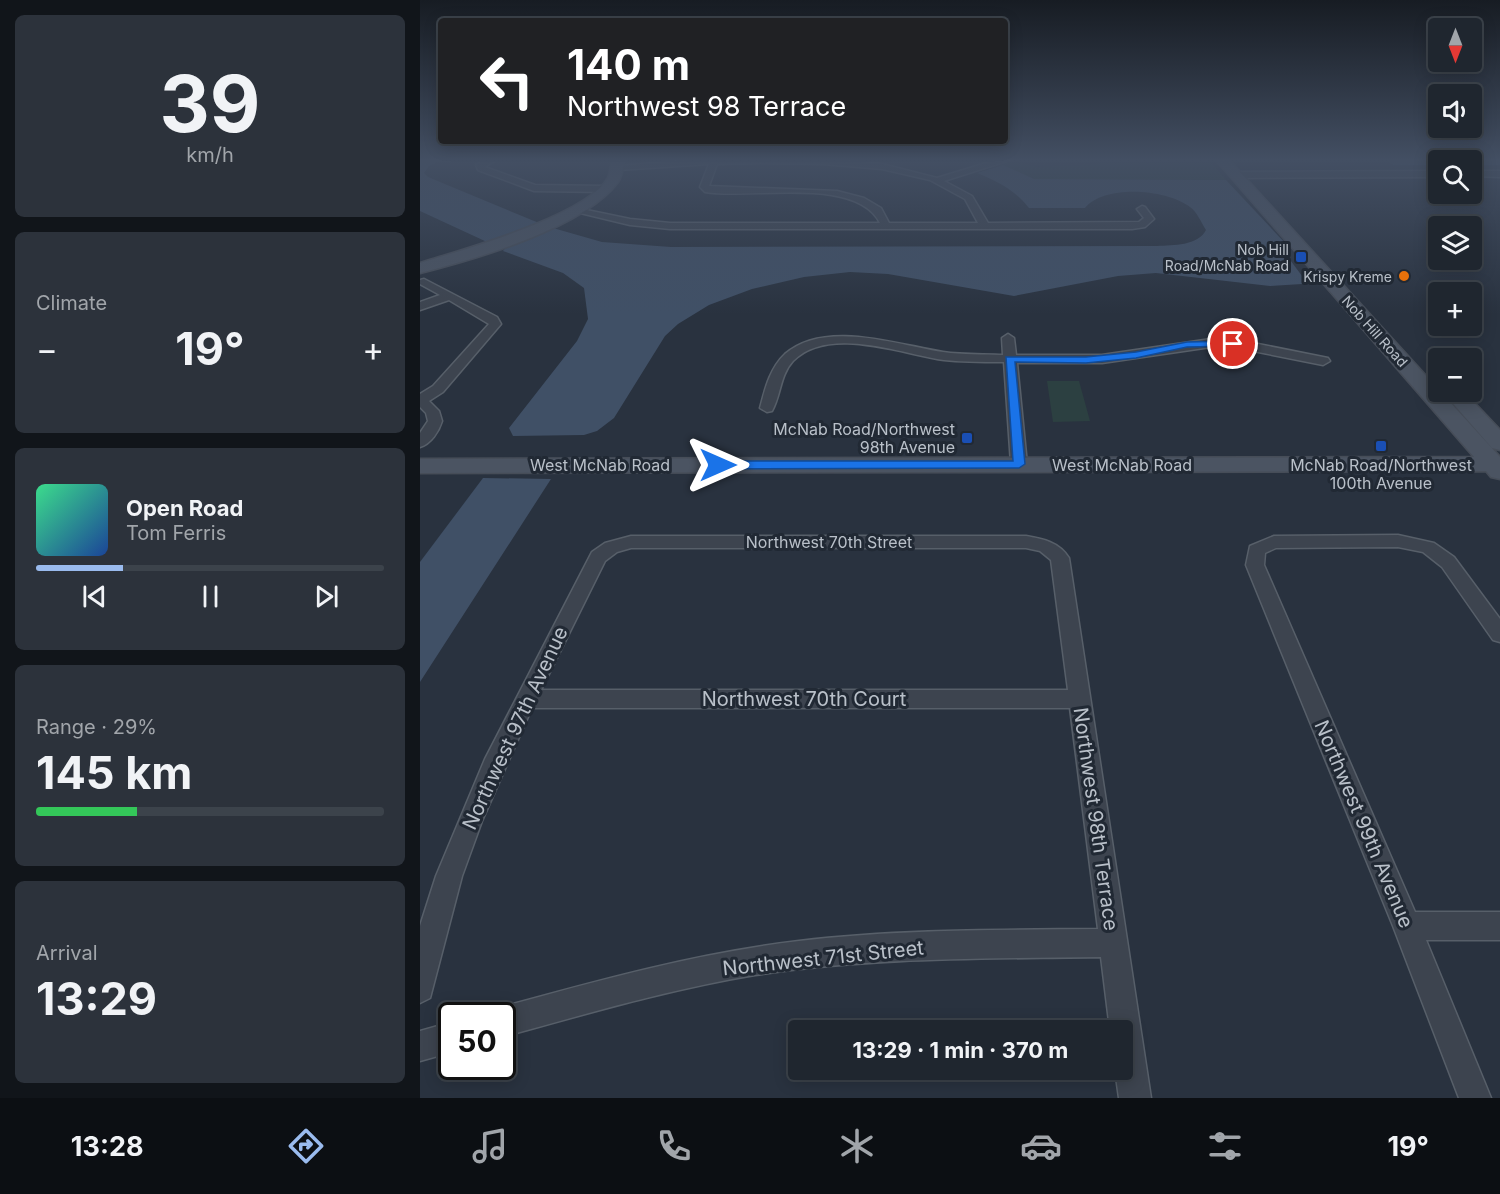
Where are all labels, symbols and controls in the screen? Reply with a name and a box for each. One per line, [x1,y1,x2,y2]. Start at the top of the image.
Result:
north arrow [1428,18,1482,72]
map controls [1428,18,1482,402]
text: 140 m [567,39,690,90]
icon: left [468,42,546,120]
text: 39 [159,56,261,151]
button: sound [1428,84,1482,138]
text: Northwest 98 Terrace [567,90,846,123]
text: km/h [186,143,234,167]
button: search [1428,150,1482,204]
button: layers [1428,216,1482,270]
place label: Nob Hill Road/McNab Road [1165,241,1289,274]
marker: Nob Hill Road/McNab Road [1294,250,1308,264]
place label: Krispy Kreme [1303,268,1392,285]
marker: Krispy Kreme [1397,269,1411,283]
button: + [1428,282,1482,336]
text: Climate [36,291,107,315]
street label: Nob Hill Road [1339,292,1411,370]
pin [1207,318,1258,369]
text: 19° [175,321,245,376]
icon: arrive [1216,327,1249,360]
text: − [36,329,58,369]
text: + [362,329,384,369]
button: − [1428,348,1482,402]
place label: McNab Road/Northwest 98th Avenue [773,419,955,457]
marker: McNab Road/Northwest 98th Avenue [960,431,974,445]
position arrow [686,433,750,497]
marker: McNab Road/Northwest 100th Avenue [1374,439,1388,453]
street label: West McNab Road [530,455,670,475]
street label: West McNab Road [1052,455,1192,475]
place label: McNab Road/Northwest 100th Avenue [1290,455,1472,493]
text: Open Road [126,495,243,521]
text: Tom Ferris [126,521,226,545]
street label: Northwest 70th Street [746,532,912,552]
icon: previous [78,580,111,613]
icon: pause [194,580,227,613]
icon: next [310,580,343,613]
street label: Northwest 97th Avenue [457,623,573,833]
street label: Northwest 70th Court [702,687,907,711]
street label: Northwest 98th Terrace [1068,706,1124,932]
text: Range · 29% [36,715,157,739]
street label: Northwest 99th Avenue [1309,717,1419,931]
text: 145 km [36,745,192,800]
street label: Northwest 71st Street [721,935,925,981]
text: Arrival [36,941,98,965]
text: 13:29 [36,971,157,1026]
speed limit sign: 50 [438,1002,516,1080]
text: 13:29 · 1 min · 370 m [853,1037,1068,1063]
icon: directions [285,1125,327,1167]
icon: music [469,1125,511,1167]
icon: phone [653,1125,695,1167]
icon: climate [836,1125,878,1167]
icon: car [1020,1125,1062,1167]
icon: filters [1204,1125,1246,1167]
text: 13:28 [71,1130,144,1163]
text: 19° [1387,1130,1429,1163]

